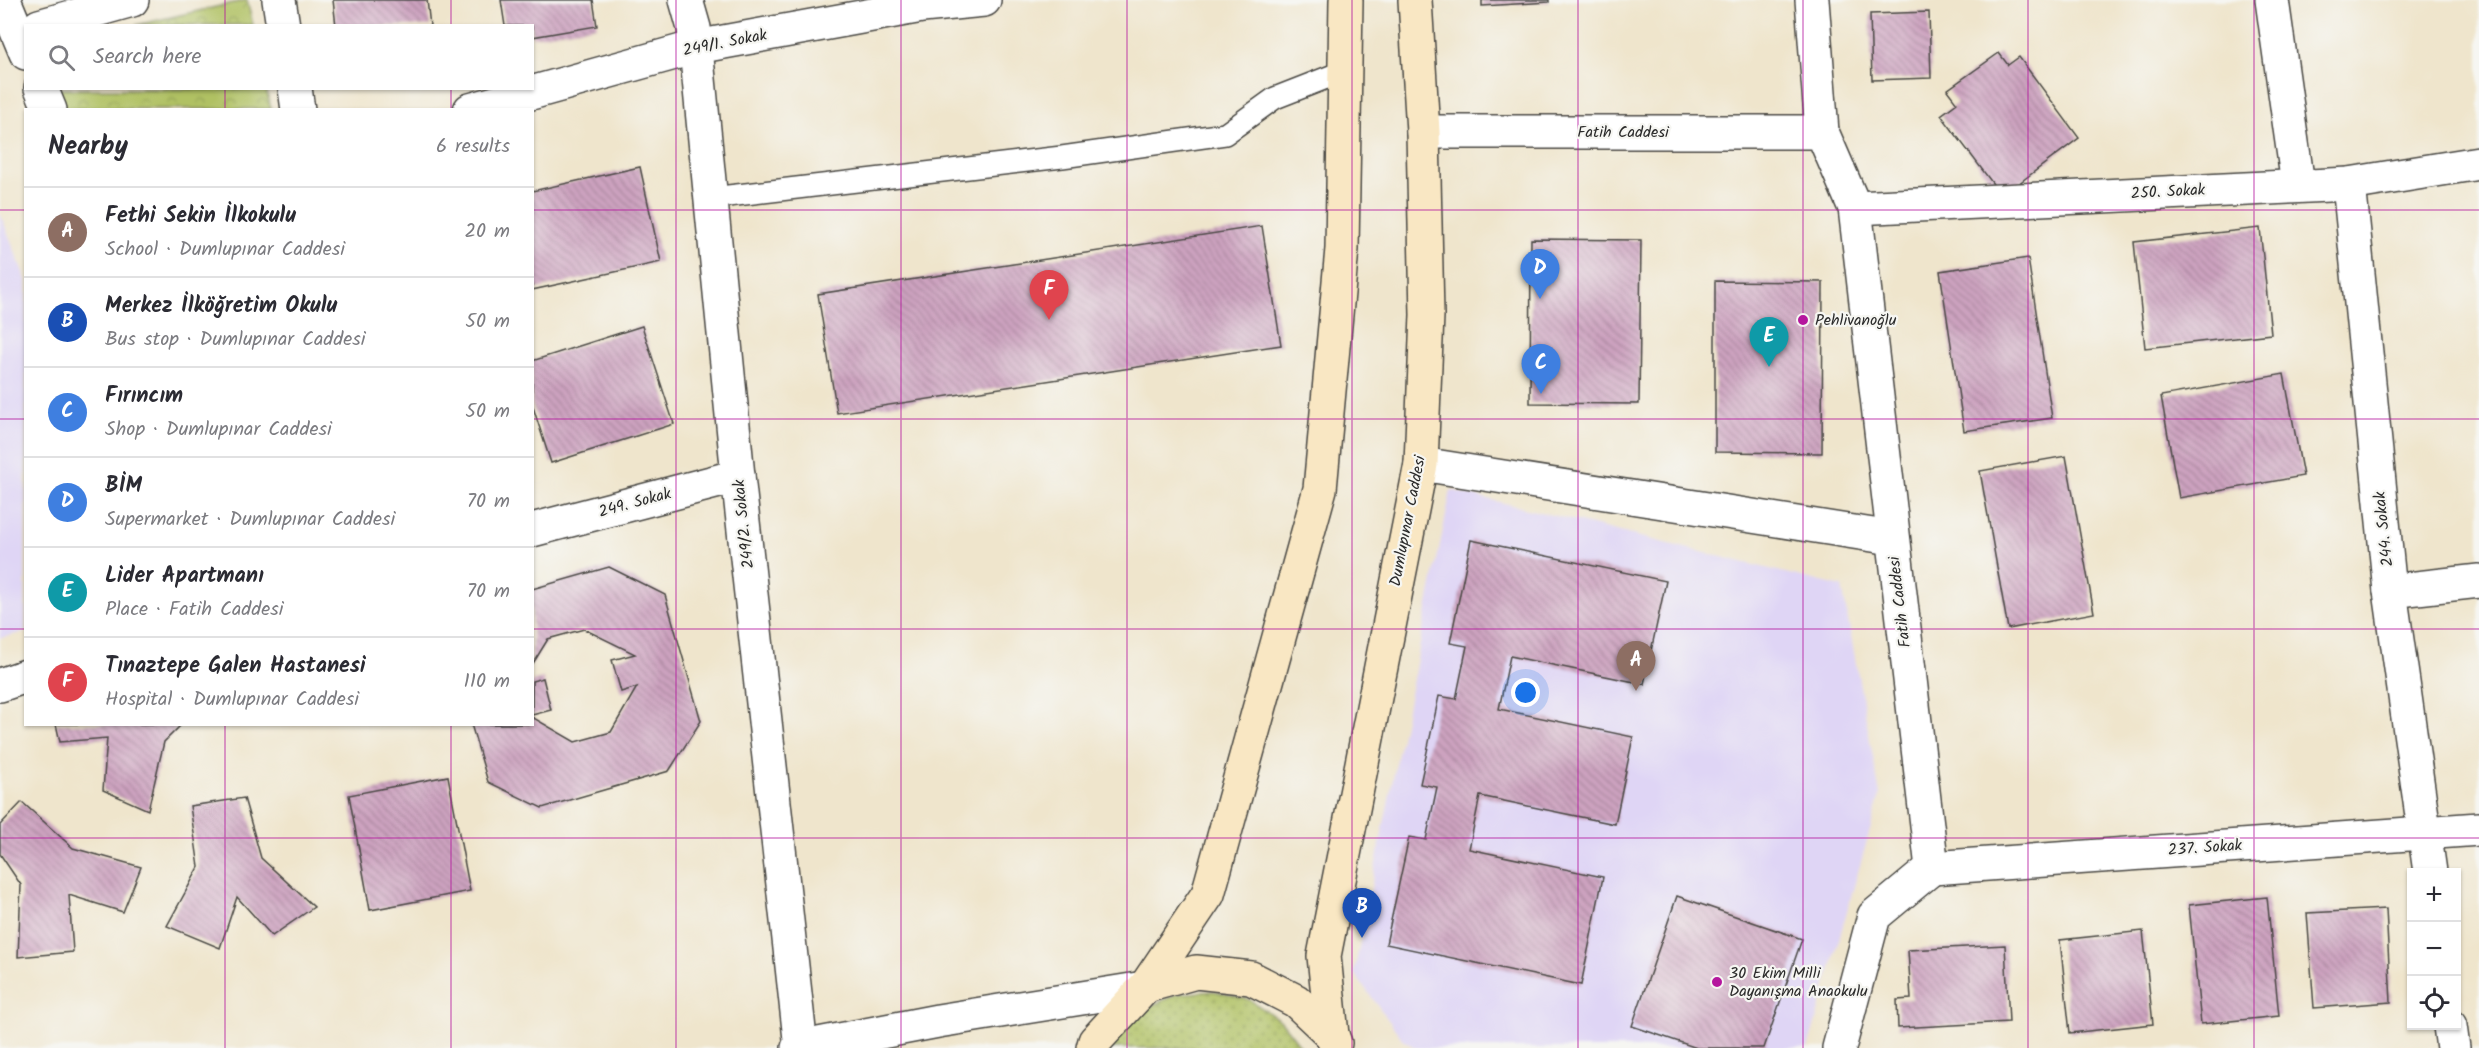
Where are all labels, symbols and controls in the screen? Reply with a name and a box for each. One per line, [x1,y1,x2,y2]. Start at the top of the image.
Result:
street label: 249/1. Sokak [681,23,770,63]
search box [24,24,534,90]
text: Search here [93,40,201,75]
icon: search [45,41,78,74]
street label: Fatih Caddesi [1577,120,1670,145]
text: Nearby [48,126,128,168]
text: 6 results [436,131,510,163]
street label: 250. Sokak [2130,178,2206,206]
text: Fethi Sekin İlkokulu [105,199,296,234]
text: A [61,216,74,248]
text: 20 m [464,216,510,248]
text: School · Dumlupınar Caddesi [105,234,345,266]
pin: D [1520,250,1560,299]
pin: F [1030,270,1068,320]
text: Merkez İlköğretim Okulu [105,289,337,324]
text: B [61,306,74,338]
text: 50 m [465,306,510,338]
place label: Pehlivanoğlu [1815,308,1897,333]
marker: Pehlivanoğlu [1796,313,1810,327]
pin: E [1750,318,1788,367]
text: Bus stop · Dumlupınar Caddesi [105,324,366,356]
pin: C [1522,344,1560,394]
text: Fırıncım [105,379,183,414]
text: C [61,396,74,428]
text: 50 m [465,396,510,428]
text: Shop · Dumlupınar Caddesi [105,414,332,446]
street label: Dumlupınar Caddesi [1383,452,1433,589]
text: BİM [105,469,142,504]
street label: 249/2. Sokak [727,478,761,570]
street label: 249. Sokak [596,481,675,525]
text: D [61,486,74,518]
text: 70 m [467,486,510,518]
street label: 244. Sokak [2368,490,2400,568]
text: Supermarket · Dumlupınar Caddesi [105,504,395,536]
street label: Fatih Caddesi [1882,554,1918,649]
text: Lider Apartmanı [105,559,264,594]
text: E [62,576,73,608]
text: 70 m [467,576,510,608]
text: Place · Fatih Caddesi [105,594,284,626]
pin: A [1616,642,1656,691]
text: Tınaztepe Galen Hastanesi [105,649,366,684]
text: F [62,666,73,698]
text: 110 m [464,666,510,698]
your location [1511,678,1540,707]
text: Hospital · Dumlupınar Caddesi [105,684,359,716]
street label: 237. Sokak [2167,833,2243,863]
map controls [2407,868,2461,1030]
button: + [2407,868,2461,922]
pin: B [1342,888,1382,938]
button: − [2407,922,2461,976]
place label: 30 Ekim Milli Dayanışma Anaokulu [1729,961,1868,1004]
marker: 30 Ekim Milli Dayanışma Anaokulu [1710,975,1724,989]
button: locate [2407,976,2461,1030]

